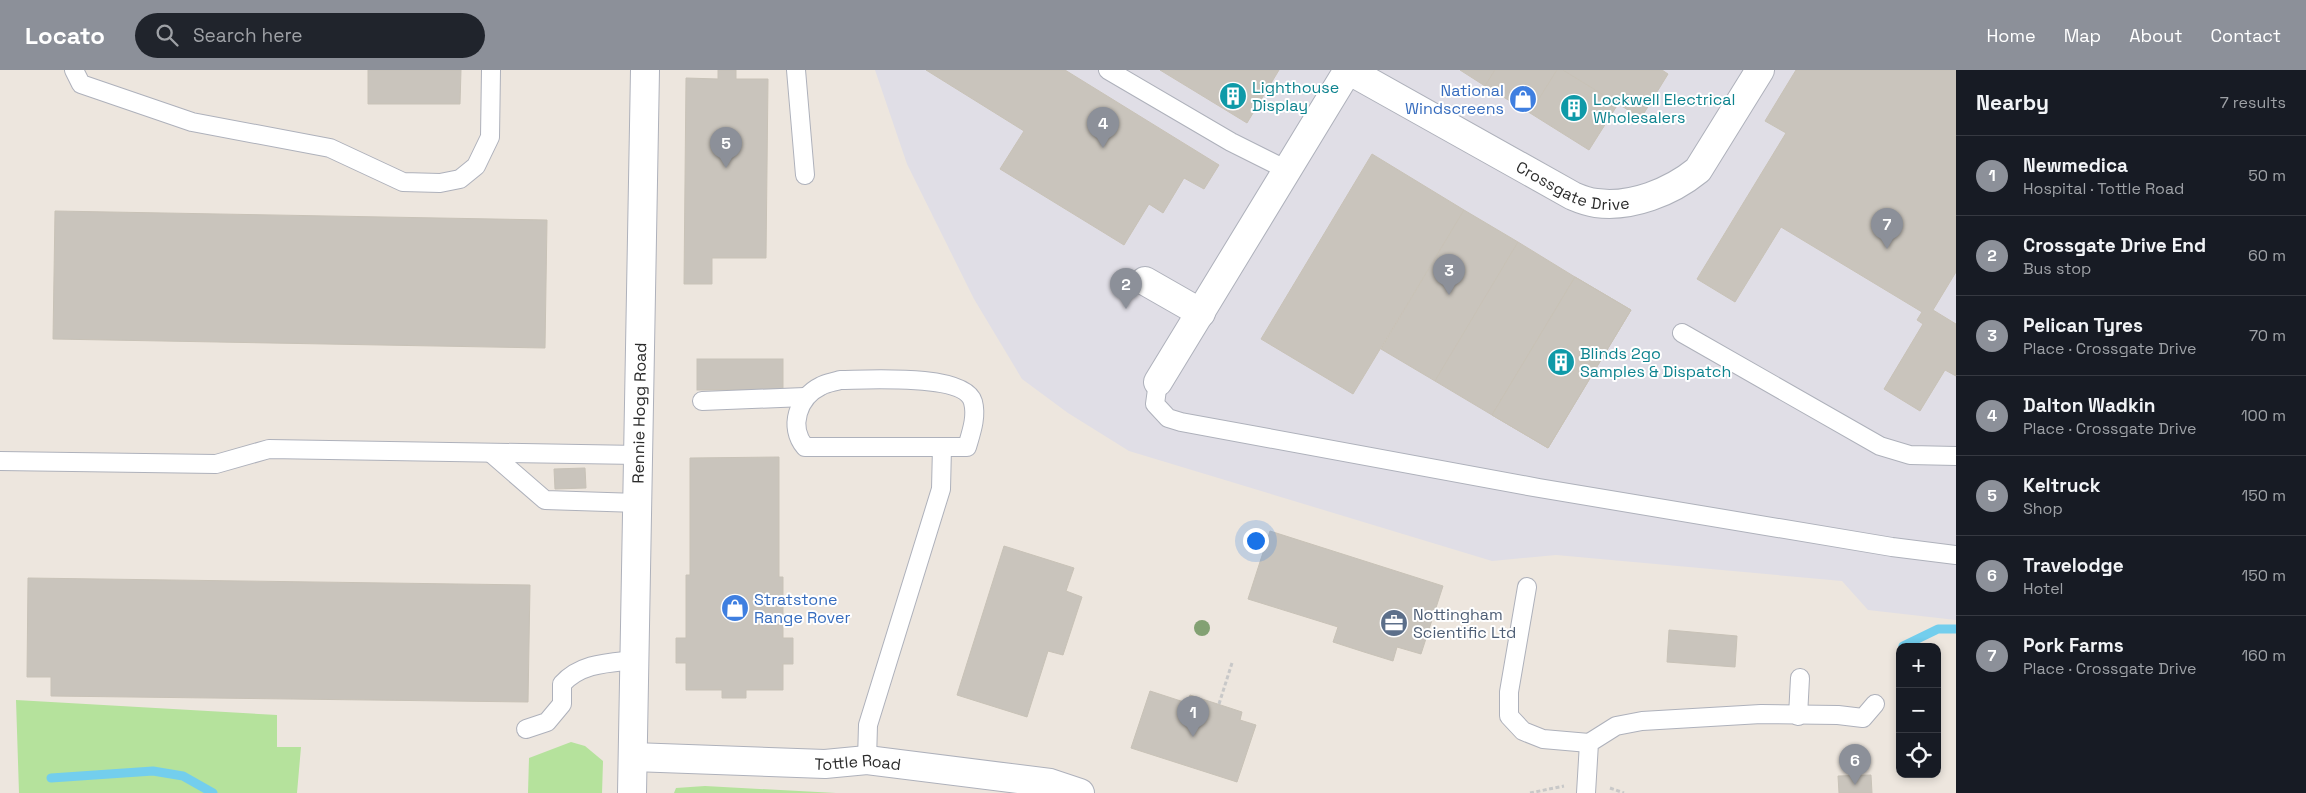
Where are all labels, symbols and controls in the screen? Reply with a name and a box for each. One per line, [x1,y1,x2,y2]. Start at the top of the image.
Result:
search box [135,13,485,58]
text: Locato [25,20,105,51]
icon: search [153,21,181,49]
text: Search here [193,23,302,48]
text: Home [1987,24,2036,47]
text: Map [2064,24,2101,47]
text: About [2129,24,2183,47]
text: Contact [2211,24,2281,47]
place label: Lighthouse Display [1252,77,1339,116]
place label: National Windscreens [1405,80,1504,119]
building icon: Lighthouse Display [1218,81,1248,111]
shop icon: National Windscreens [1508,84,1538,114]
place label: Lockwell Electrical Wholesalers [1593,89,1735,128]
text: Nearby [1976,89,2049,116]
text: 7 results [2220,92,2286,113]
building icon: Lockwell Electrical Wholesalers [1559,93,1589,123]
pin: 4 [1087,107,1119,148]
pin: 5 [710,127,742,168]
text: Newmedica [2023,153,2128,178]
street label: Crossgate Drive [1512,156,1631,215]
text: 1 [1988,165,1996,186]
text: 50 m [2248,165,2286,186]
text: Hospital · Tottle Road [2023,178,2184,199]
pin: 7 [1871,208,1903,249]
text: Crossgate Drive End [2023,233,2206,258]
text: 2 [1987,245,1997,266]
text: 60 m [2248,245,2286,266]
pin: 3 [1433,254,1465,295]
text: Bus stop [2023,258,2091,279]
pin: 2 [1110,268,1142,309]
text: Pelican Tyres [2023,313,2143,338]
text: 3 [1987,325,1997,346]
text: 70 m [2249,325,2286,346]
text: Place · Crossgate Drive [2023,338,2197,359]
street label: Rennie Hogg Road [628,342,651,484]
place label: Blinds 2go Samples & Dispatch [1580,343,1731,382]
building icon: Blinds 2go Samples & Dispatch [1546,347,1576,377]
text: Dalton Wadkin [2023,393,2155,418]
text: 4 [1987,405,1997,426]
text: 100 m [2241,405,2286,426]
text: Place · Crossgate Drive [2023,418,2197,439]
text: Keltruck [2023,473,2100,498]
text: 5 [1987,485,1997,506]
text: 150 m [2242,485,2286,506]
text: Shop [2023,498,2063,519]
your location [1243,528,1269,554]
text: Travelodge [2023,553,2124,578]
text: 6 [1987,565,1997,586]
text: 150 m [2242,565,2286,586]
text: Hotel [2023,578,2064,599]
place label: Stratstone Range Rover [754,589,850,628]
shop icon: Stratstone Range Rover [720,593,750,623]
place label: Nottingham Scientific Ltd [1413,604,1516,643]
office icon: Nottingham Scientific Ltd [1379,608,1409,638]
text: Pork Farms [2023,633,2124,658]
map controls [1896,643,1941,778]
button: + [1896,643,1941,688]
text: 7 [1988,645,1996,666]
text: 160 m [2241,645,2286,666]
text: Place · Crossgate Drive [2023,658,2197,679]
button: − [1896,688,1941,733]
pin: 1 [1177,696,1209,737]
button: locate [1896,733,1941,778]
pin: 6 [1839,744,1871,785]
street label: Tottle Road [814,750,902,775]

